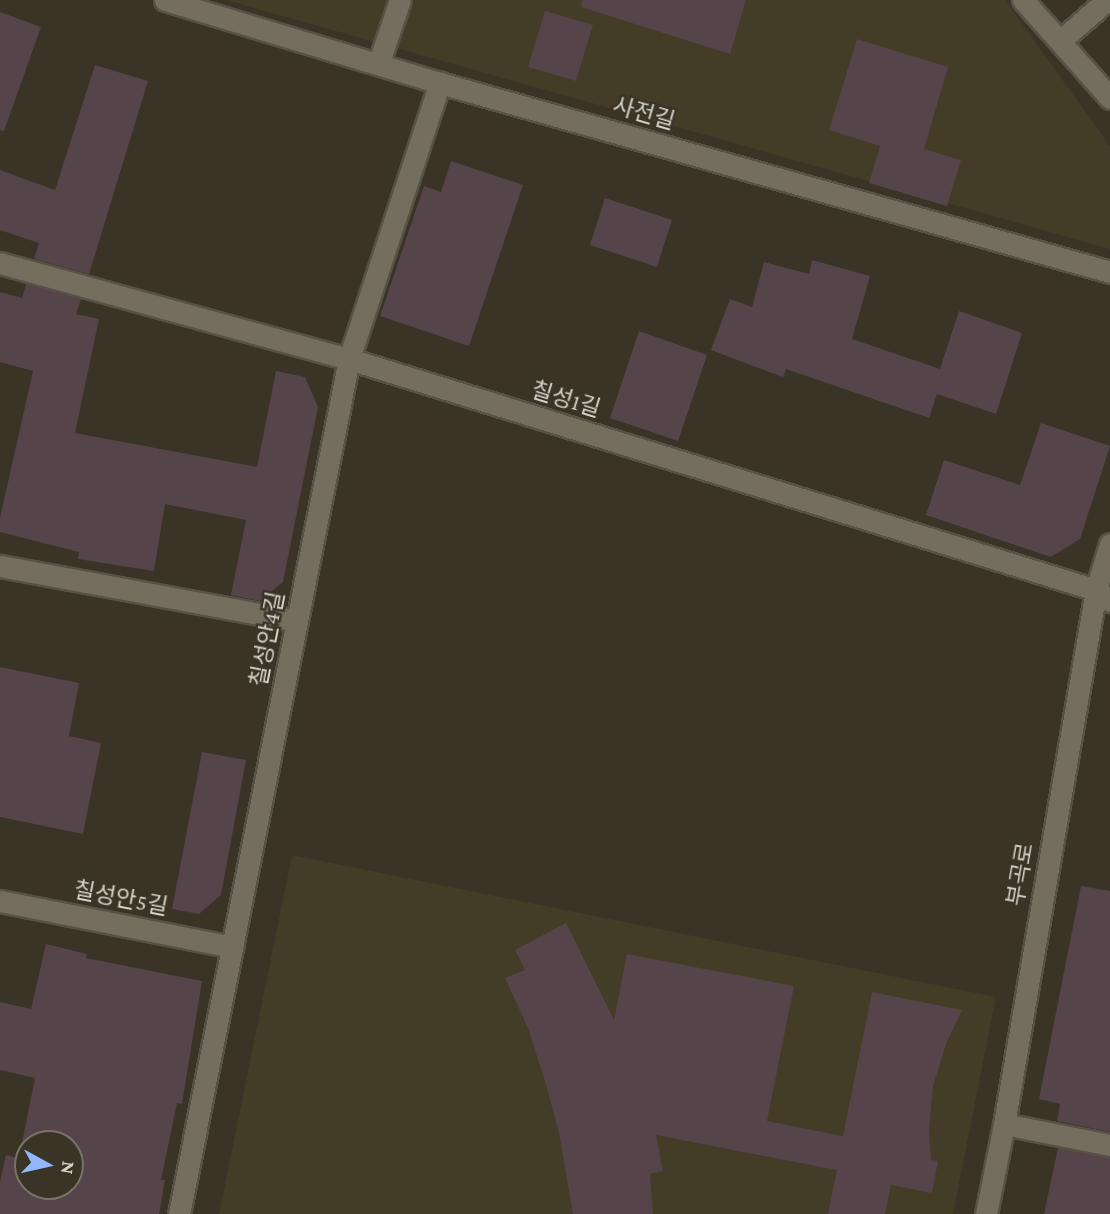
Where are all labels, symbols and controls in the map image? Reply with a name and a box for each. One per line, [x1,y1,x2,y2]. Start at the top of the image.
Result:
street label: 사전길 [610,91,678,135]
street label: 칠성1길 [528,375,604,423]
street label: 칠성안4길 [244,589,290,689]
street label: 부곡로 [1001,840,1039,908]
street label: 칠성안5길 [71,875,171,921]
north arrow [14,1130,84,1200]
text: N [57,1160,80,1176]

